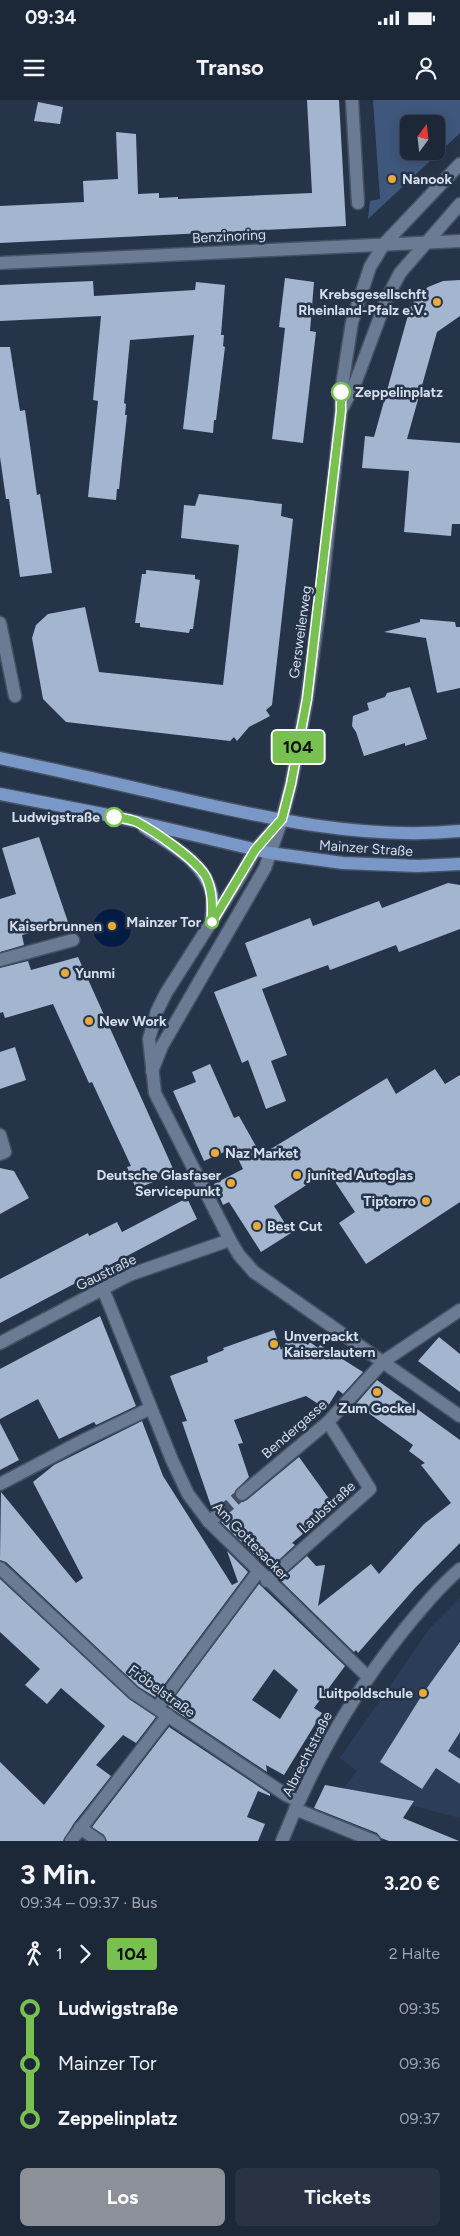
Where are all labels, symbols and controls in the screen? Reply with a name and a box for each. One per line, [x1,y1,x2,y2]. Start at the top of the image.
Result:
text: 09:34 [25,6,77,29]
icon: menu [20,54,48,82]
text: Transo [196,54,264,81]
icon: person [412,54,440,82]
north arrow [400,115,445,160]
map controls [400,115,445,160]
place label: Nanook [402,171,453,188]
marker: Nanook [386,173,398,185]
street label: Benzinoring [192,226,266,247]
place label: Krebsgesellschft Rheinland-Pfalz e.V. [298,286,427,319]
marker: Krebsgesellschft Rheinland-Pfalz e.V. [431,296,443,308]
marker: Zeppelinplatz [331,382,351,402]
place label: Zeppelinplatz [355,384,443,401]
street label: Gersweilerweg [286,585,315,679]
line badge: 104 [269,731,327,763]
text: 104 [283,736,313,758]
marker: Ludwigstraße [104,807,124,827]
place label: Ludwigstraße [12,809,100,826]
street label: Mainzer Straße [318,837,414,860]
place label: Mainzer Tor [126,914,202,931]
marker: Mainzer Tor [205,915,219,929]
place label: Kaiserbrunnen [9,918,102,935]
marker: Kaiserbrunnen [106,920,118,932]
place label: Yunmi [75,965,115,982]
marker: Yunmi [59,967,71,979]
place label: New Work [99,1013,167,1030]
marker: New Work [83,1015,95,1027]
place label: Naz Market [225,1145,299,1162]
marker: Naz Market [209,1147,221,1159]
place label: Deutsche Glasfaser Servicepunkt [96,1167,222,1200]
place label: junited Autoglas [306,1167,413,1184]
marker: junited Autoglas [291,1169,303,1181]
marker: Deutsche Glasfaser Servicepunkt [225,1177,237,1189]
place label: Tiptorro [363,1193,416,1210]
marker: Tiptorro [420,1195,432,1207]
place label: Best Cut [267,1218,323,1235]
marker: Best Cut [251,1220,263,1232]
street label: Gaustraße [73,1250,139,1294]
place label: Unverpackt Kaiserslautern [284,1328,376,1361]
marker: Unverpackt Kaiserslautern [268,1338,280,1350]
marker: Zum Gockel [371,1386,383,1398]
street label: Bendergasse [258,1396,331,1462]
place label: Zum Gockel [339,1400,415,1417]
street label: Laubstraße [296,1478,359,1537]
street label: Am Gottesacker [209,1499,292,1584]
street label: Fröbelstraße [125,1661,199,1722]
place label: Luitpoldschule [319,1685,413,1702]
marker: Luitpoldschule [417,1687,429,1699]
street label: Albrechtstraße [279,1709,336,1800]
text: 3 Min. [20,1857,96,1891]
text: 3.20 € [384,1872,440,1895]
text: 09:34 – 09:37 · Bus [20,1893,158,1912]
icon: walk [20,1940,48,1968]
icon: forward [71,1940,99,1968]
text: 104 [117,1943,147,1965]
text: 1 [56,1944,63,1963]
text: 2 Halte [389,1944,440,1963]
text: Ludwigstraße [58,1997,178,2020]
text: 09:35 [399,1999,440,2018]
text: Mainzer Tor [58,2052,156,2075]
text: 09:36 [399,2054,440,2073]
text: Zeppelinplatz [58,2107,177,2130]
text: 09:37 [399,2109,440,2128]
button: Los [20,2168,225,2226]
button: Tickets [235,2168,440,2226]

